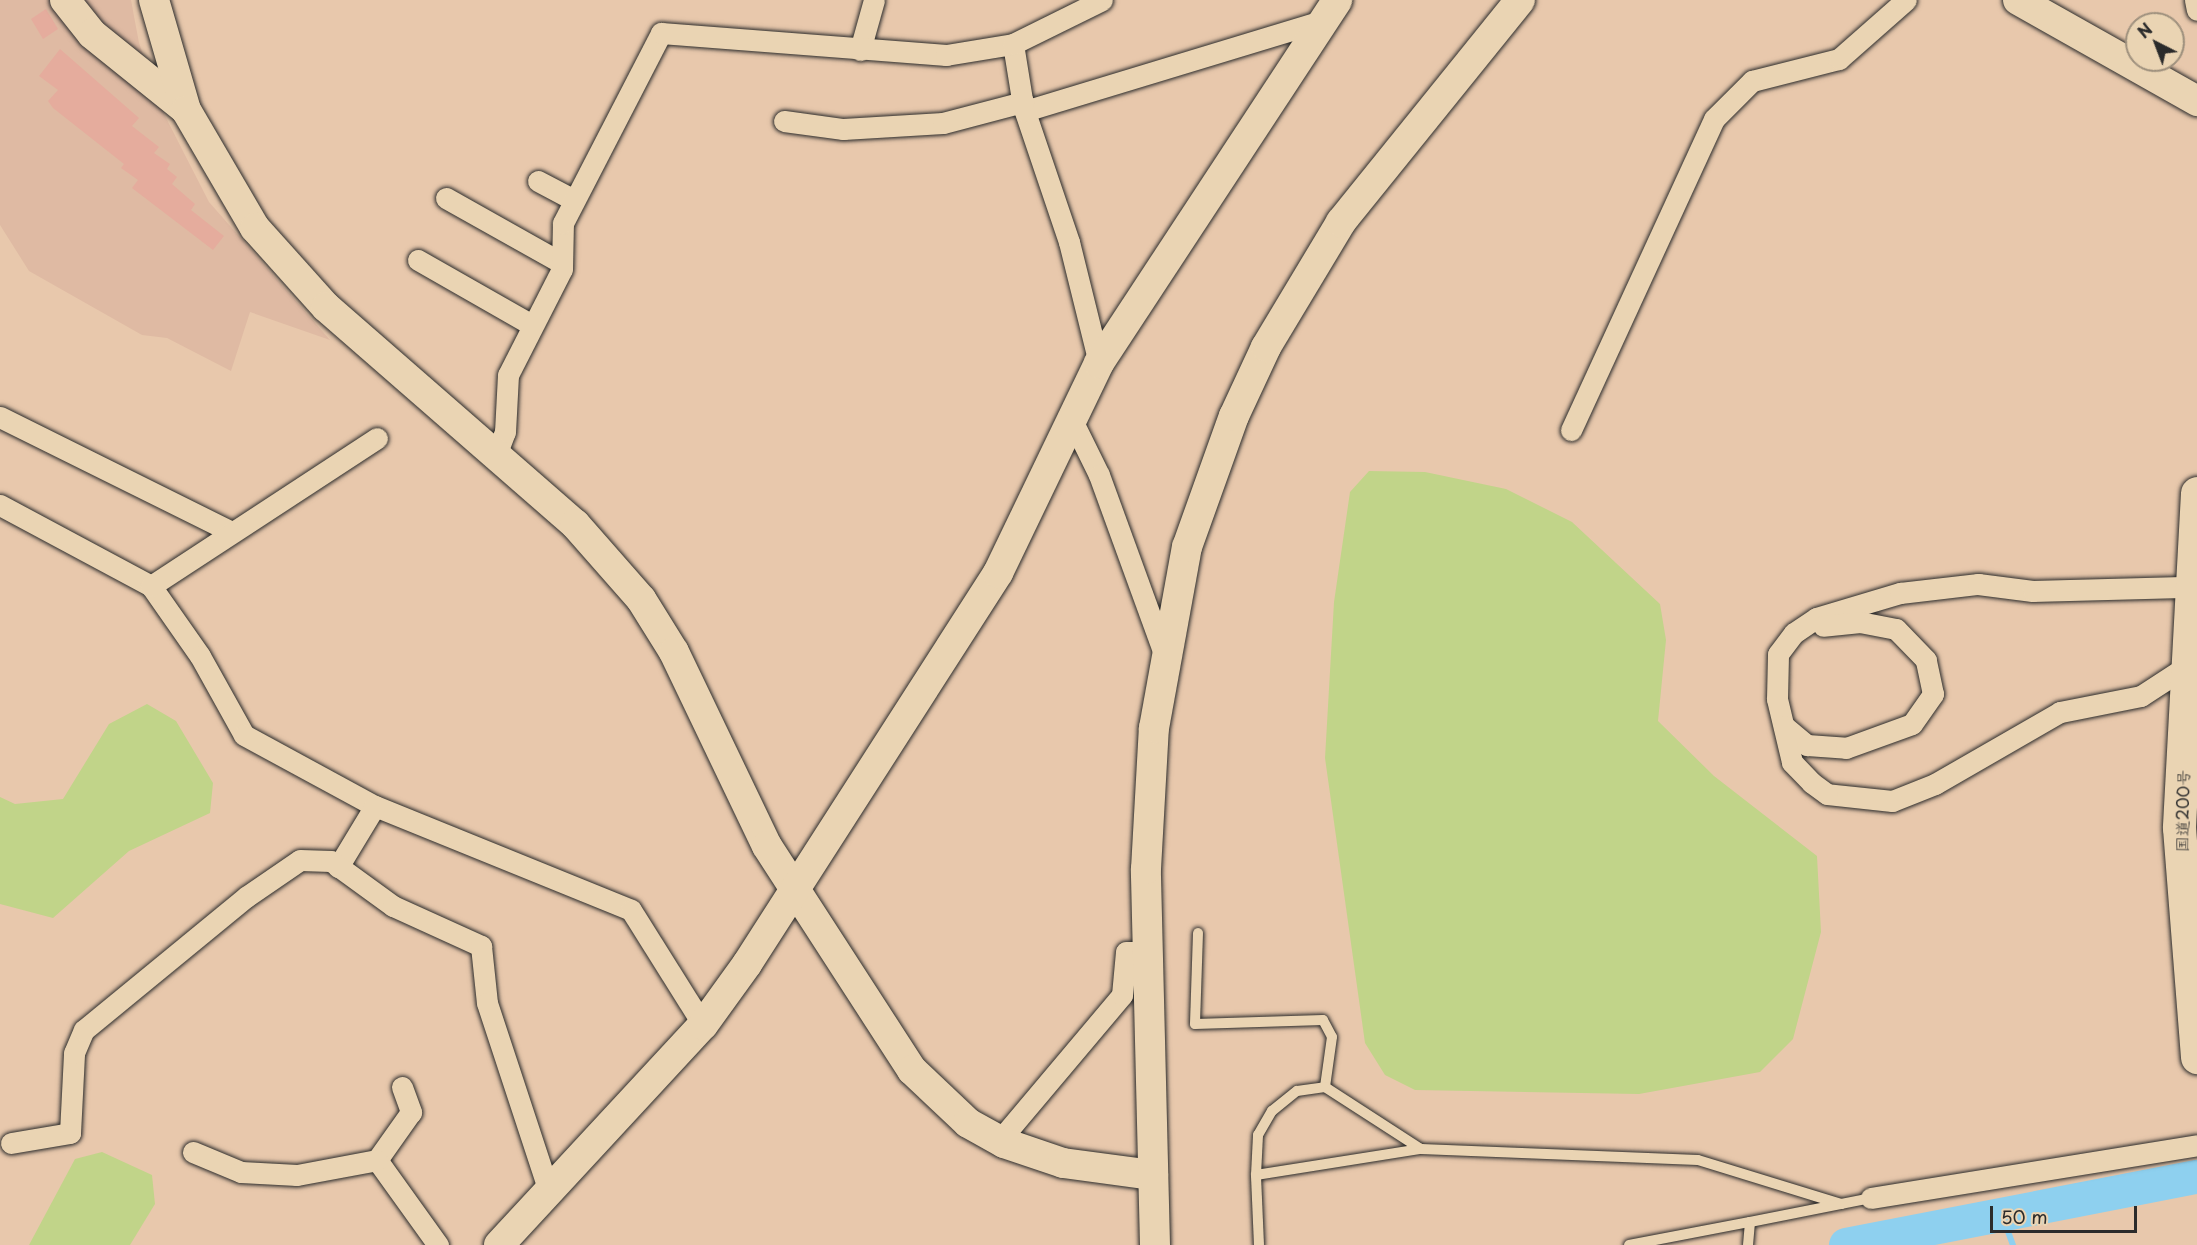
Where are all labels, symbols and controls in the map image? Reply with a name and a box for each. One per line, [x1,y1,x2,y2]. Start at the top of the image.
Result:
north arrow [2125,12,2185,72]
text: N [2132,17,2157,43]
street label: 国道200号 [2172,770,2192,852]
scale bar [1993,1194,2140,1232]
text: 50 m [2001,1203,2048,1230]

